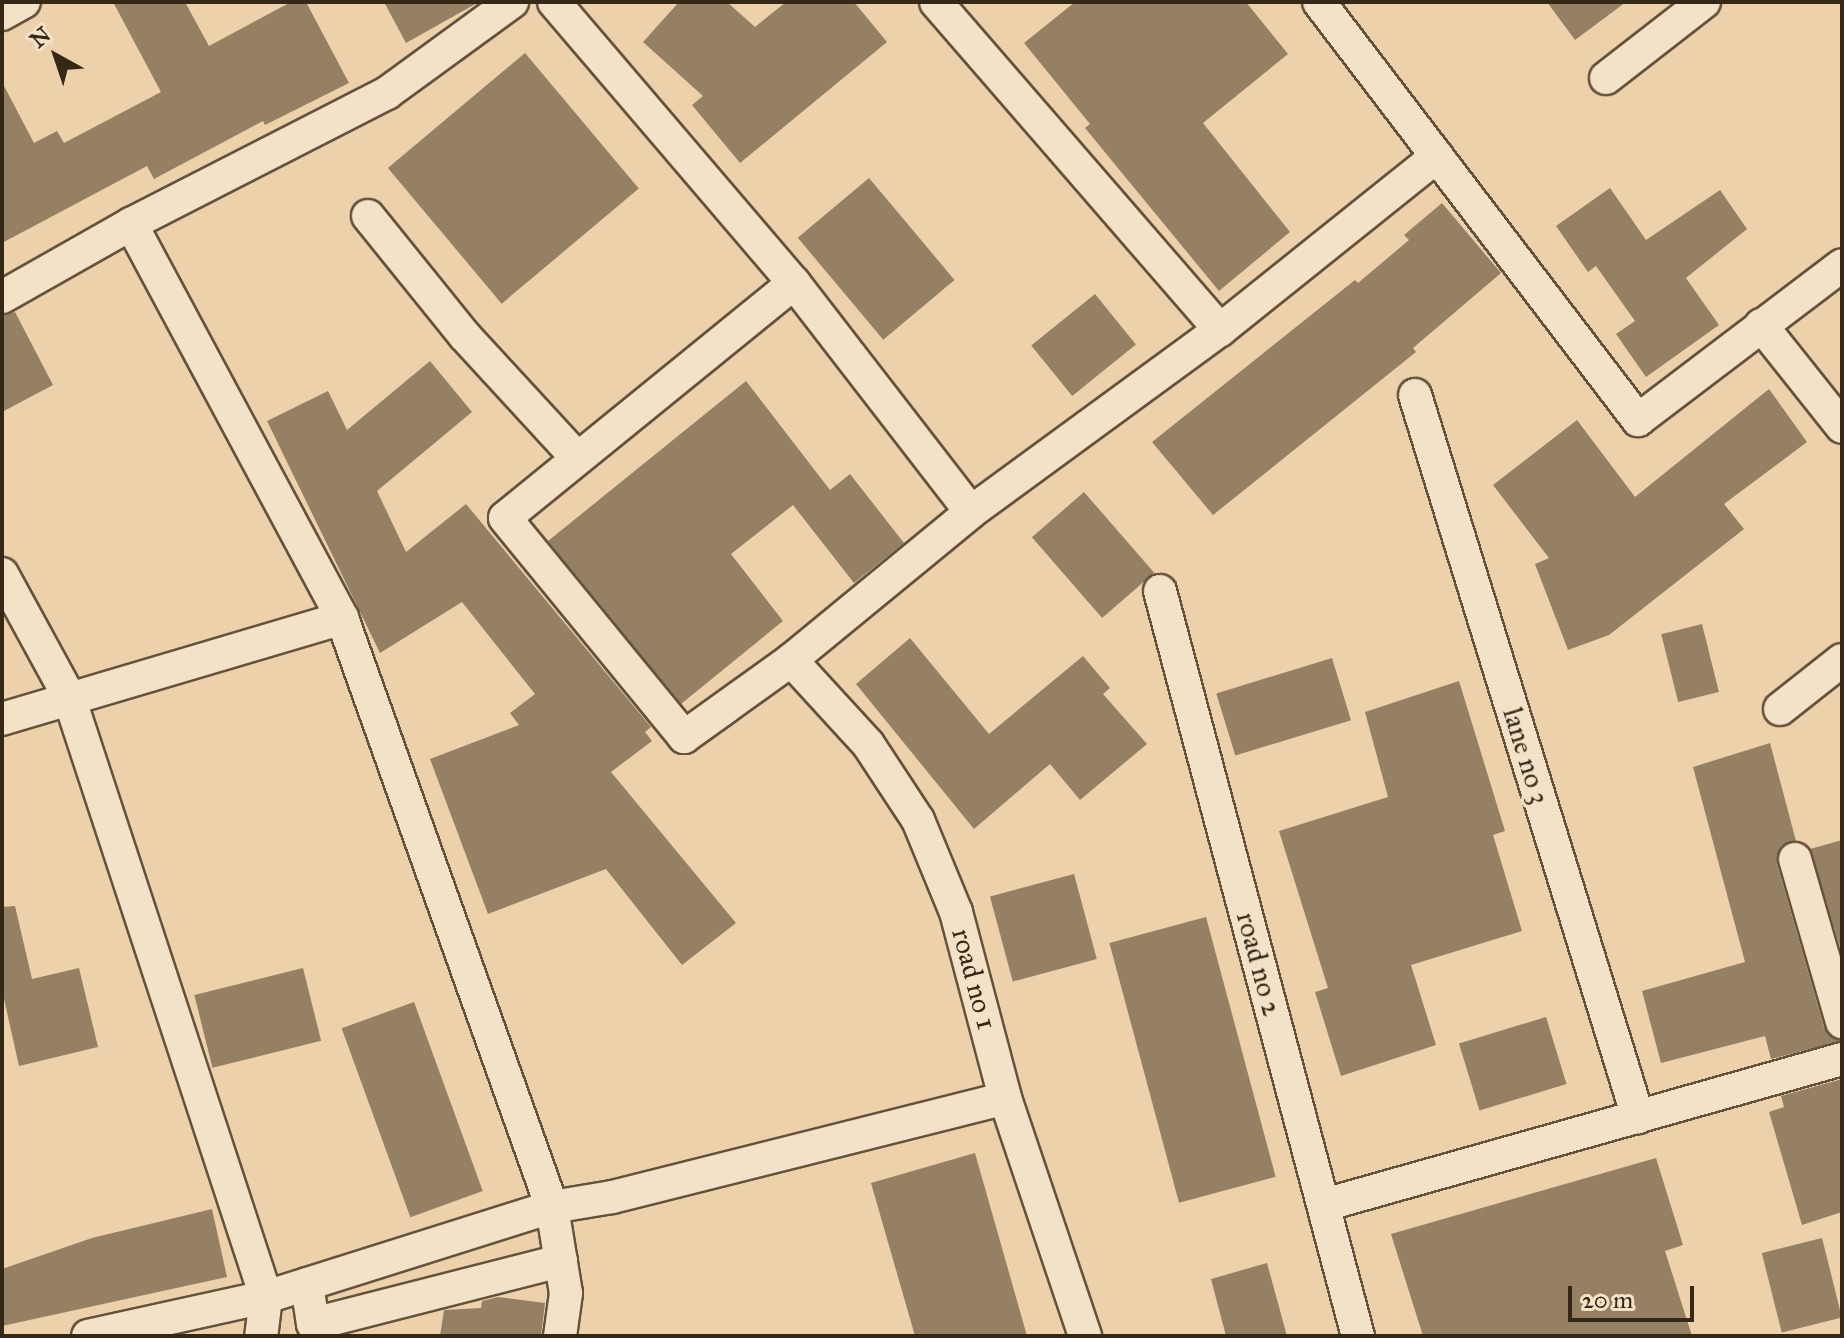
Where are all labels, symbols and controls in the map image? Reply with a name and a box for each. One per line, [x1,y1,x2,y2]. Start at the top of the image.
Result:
north arrow [16,16,96,96]
text: N [24,21,56,54]
street label: lane no 3 [1495,704,1557,808]
street label: road no 2 [1229,909,1289,1019]
street label: road no 1 [944,925,1004,1033]
scale bar [1572,1270,1698,1320]
text: 20 m [1582,1285,1633,1315]

